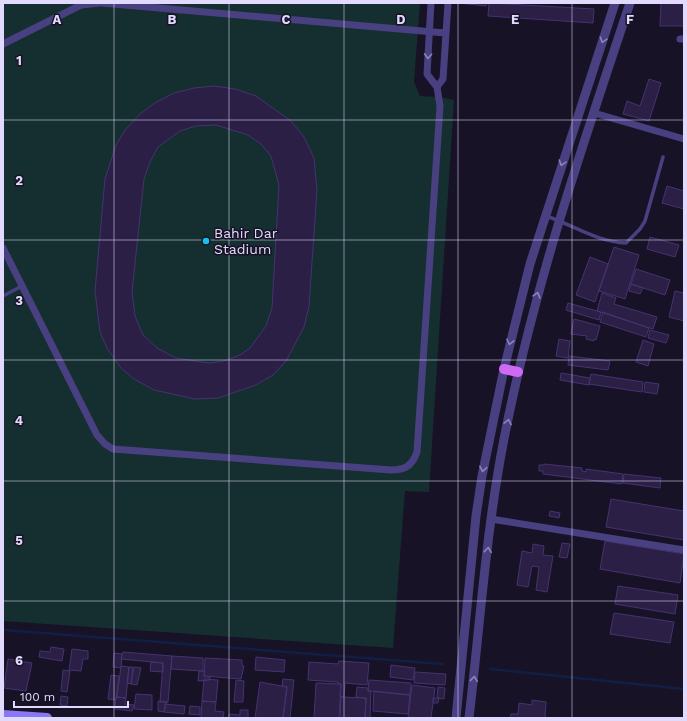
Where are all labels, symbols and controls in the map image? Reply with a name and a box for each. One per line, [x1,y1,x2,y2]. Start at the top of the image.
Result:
text: A [53,12,62,27]
text: B [168,12,177,27]
text: C [282,12,291,27]
text: D [396,12,406,27]
text: E [511,12,519,27]
text: F [626,12,634,27]
one-way arrow [599,36,607,43]
text: 1 [16,53,22,68]
one-way arrow [424,53,433,59]
one-way arrow [558,160,567,167]
text: 2 [15,173,23,188]
place label: Bahir Dar Stadium [214,225,278,257]
marker: Bahir Dar Stadium [201,236,211,246]
one-way arrow [533,292,541,298]
text: 3 [15,293,23,308]
one-way arrow [506,338,515,345]
text: 4 [15,413,24,428]
one-way arrow [503,418,511,425]
one-way arrow [479,466,488,472]
text: 5 [15,533,23,548]
one-way arrow [483,547,492,553]
text: 6 [15,653,23,668]
one-way arrow [469,676,478,682]
scale bar [14,683,128,709]
text: 100 m [20,690,55,704]

